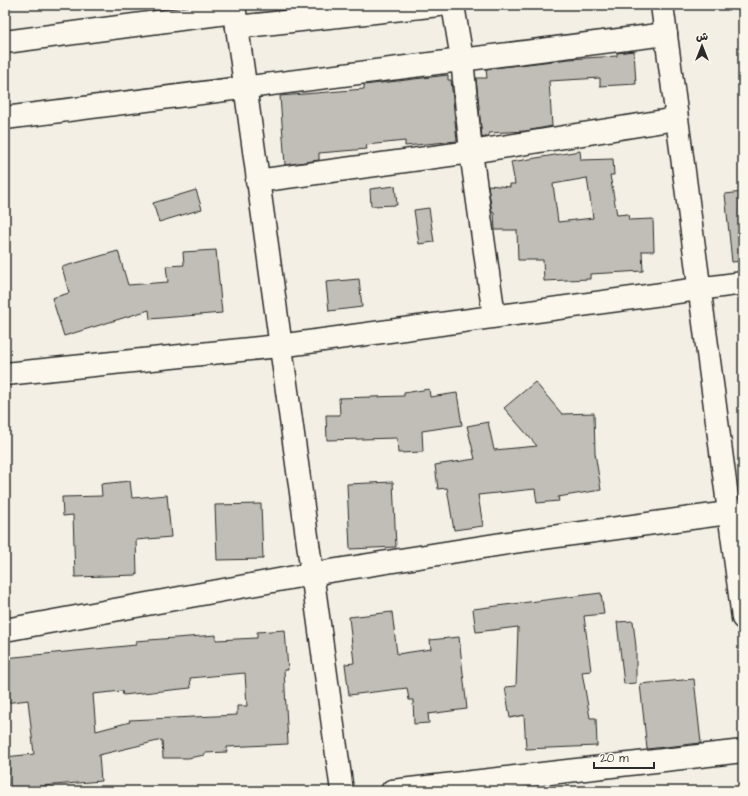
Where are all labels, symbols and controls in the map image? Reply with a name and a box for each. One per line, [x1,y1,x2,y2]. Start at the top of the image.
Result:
north arrow [682,26,722,66]
text: ش [696,29,708,44]
scale bar [594,744,654,770]
text: 20 m [600,750,629,767]

